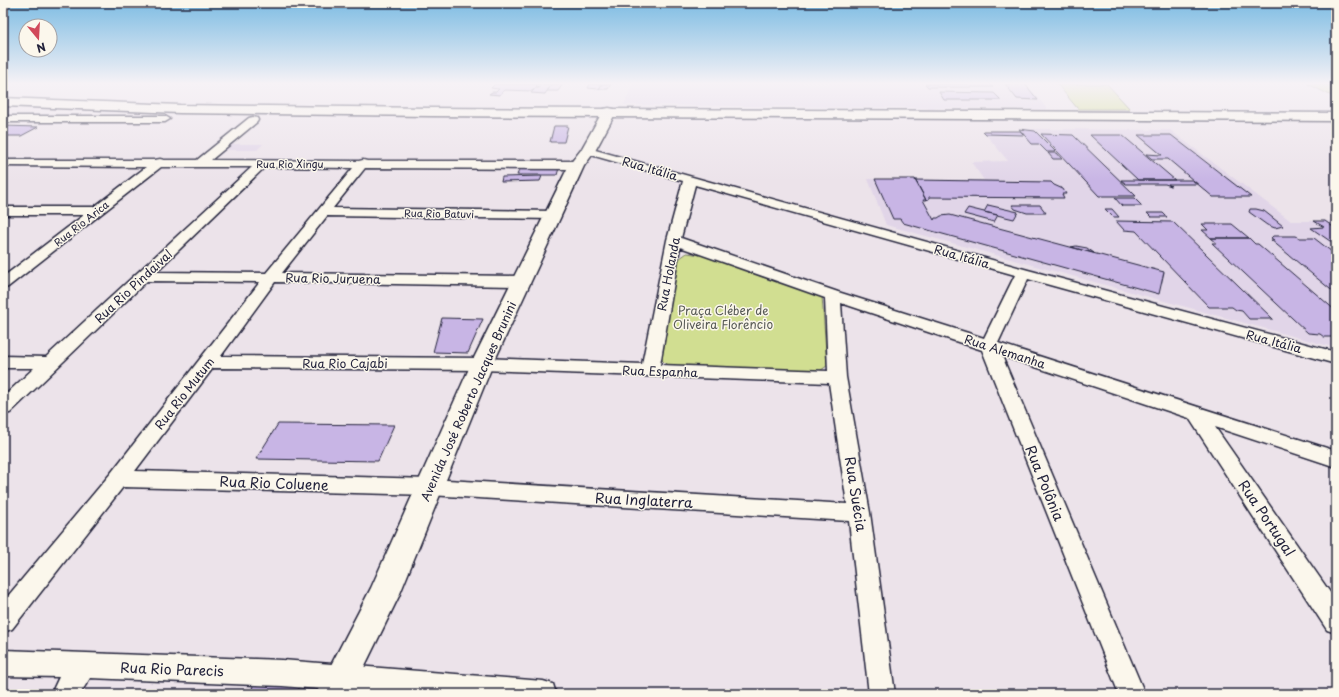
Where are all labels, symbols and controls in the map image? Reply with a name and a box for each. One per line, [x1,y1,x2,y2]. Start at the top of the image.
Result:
north arrow [18,18,58,58]
text: N [34,39,48,58]
street label: Rua Itália [620,151,680,185]
street label: Rua Rio Xingu [256,156,324,171]
street label: Rua Rio Arica [50,196,112,249]
street label: Rua Rio Batuvi [404,205,474,221]
street label: Rua Holanda [652,235,684,313]
street label: Rua Itália [932,239,992,273]
street label: Rua Rio Pindaival [90,245,176,327]
street label: Rua Rio Juruena [285,268,381,288]
street label: Avenida José Roberto Jacques Brunini [416,298,520,504]
park label: Praça Cléber de Oliveira Florêncio [673,301,773,333]
street label: Rua Itália [1244,325,1304,357]
street label: Rua Alemanha [962,329,1048,373]
street label: Rua Rio Mutum [150,353,218,433]
street label: Rua Rio Cajabi [302,354,388,372]
street label: Rua Espanha [622,361,699,381]
street label: Rua Polônia [1020,442,1070,524]
street label: Rua Suécia [840,455,872,533]
street label: Rua Rio Coluene [219,471,329,495]
street label: Rua Portugal [1234,476,1300,560]
street label: Rua Inglaterra [595,487,694,513]
street label: Rua Rio Parecis [120,657,224,681]

